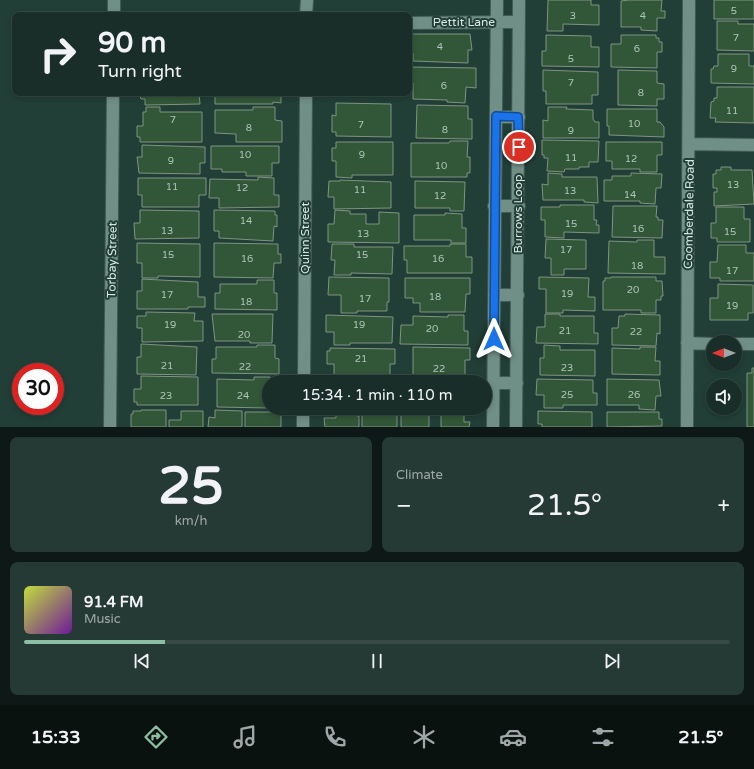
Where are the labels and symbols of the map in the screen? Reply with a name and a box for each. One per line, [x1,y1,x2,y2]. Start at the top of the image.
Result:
house number: 5 [731,5,737,17]
house number: 3 [570,10,576,22]
house number: 4 [640,10,646,22]
street label: Pettit Lane [433,15,495,29]
house number: 7 [733,32,739,44]
house number: 4 [437,41,443,53]
house number: 6 [634,43,640,55]
house number: 5 [568,53,574,65]
house number: 9 [731,63,737,75]
house number: 7 [568,77,574,89]
house number: 6 [441,80,447,92]
house number: 8 [638,87,644,99]
house number: 11 [726,105,738,117]
house number: 7 [170,114,176,126]
house number: 10 [628,118,640,130]
house number: 7 [358,119,364,131]
house number: 8 [246,122,252,134]
house number: 8 [442,124,448,136]
house number: 9 [568,125,574,137]
pin [502,130,536,164]
house number: 10 [239,149,251,161]
house number: 9 [359,149,365,161]
house number: 11 [565,152,577,164]
house number: 12 [625,153,637,165]
house number: 9 [168,155,174,167]
street label: Coomberdale Road [681,159,697,269]
house number: 10 [435,160,447,172]
street label: Burrows Loop [511,174,525,254]
house number: 13 [727,179,739,191]
house number: 11 [166,181,178,193]
house number: 12 [236,182,248,194]
house number: 11 [354,184,366,196]
house number: 13 [564,185,576,197]
house number: 14 [624,189,636,201]
house number: 12 [434,190,446,202]
street label: Quinn Street [298,202,312,274]
house number: 14 [240,215,252,227]
house number: 15 [565,218,577,230]
street label: Torbay Street [104,221,120,298]
house number: 16 [632,223,644,235]
house number: 13 [161,225,173,237]
house number: 15 [724,226,736,238]
house number: 13 [357,228,369,240]
house number: 17 [560,244,572,256]
house number: 15 [162,249,174,261]
house number: 15 [356,249,368,261]
house number: 16 [241,253,253,265]
house number: 16 [432,253,444,265]
house number: 18 [631,260,643,272]
house number: 17 [726,265,738,277]
house number: 20 [627,284,639,296]
house number: 19 [561,288,573,300]
house number: 17 [161,289,173,301]
house number: 18 [429,291,441,303]
house number: 17 [359,293,371,305]
house number: 18 [240,296,252,308]
house number: 19 [726,300,738,312]
position arrow [473,318,515,360]
house number: 19 [164,319,176,331]
house number: 19 [353,319,365,331]
house number: 20 [426,323,438,335]
house number: 21 [559,325,571,337]
house number: 22 [630,326,642,338]
house number: 20 [238,329,250,341]
north arrow [706,335,742,371]
house number: 21 [355,353,367,365]
house number: 21 [161,360,173,372]
house number: 22 [239,361,251,373]
house number: 23 [561,362,573,374]
speed limit sign: 30 [12,363,64,415]
house number: 22 [433,363,445,375]
house number: 25 [561,389,573,401]
house number: 26 [628,389,640,401]
house number: 23 [160,390,172,402]
house number: 24 [237,390,249,402]

